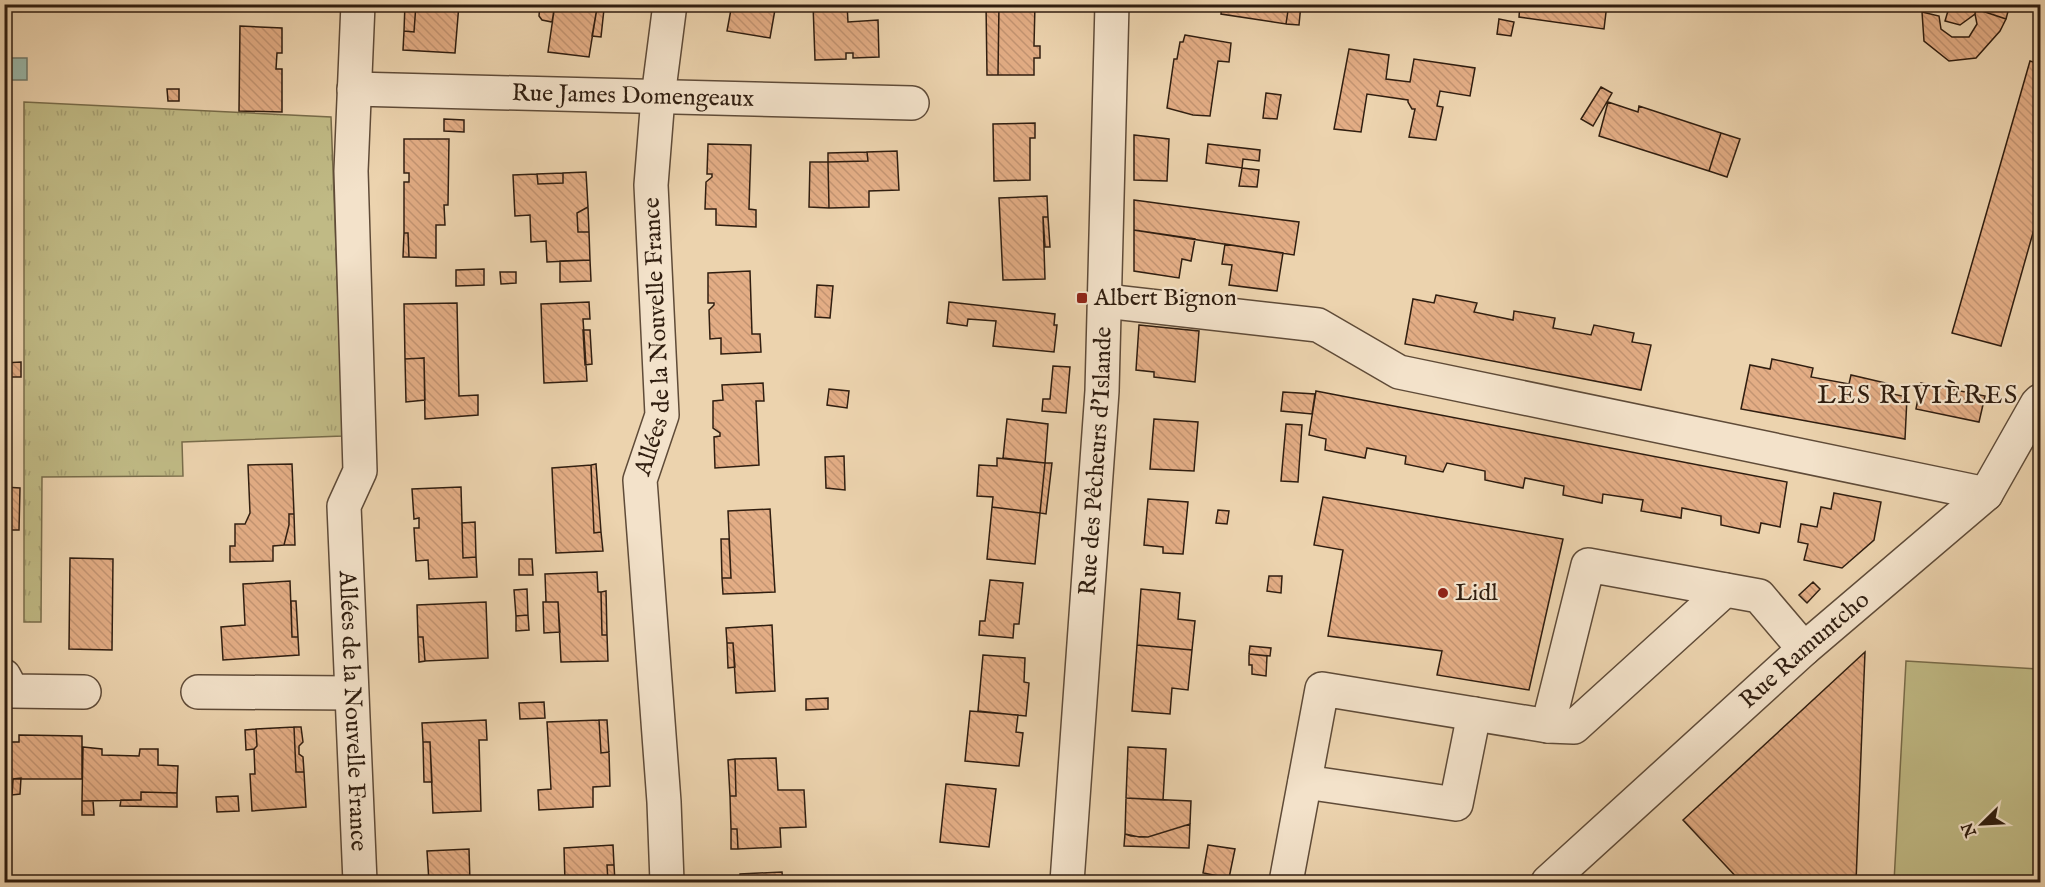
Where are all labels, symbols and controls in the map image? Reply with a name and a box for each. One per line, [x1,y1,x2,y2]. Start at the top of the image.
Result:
street label: Rue James Domengeaux [511,77,755,115]
street label: Allées de la Nouvelle France [627,197,677,481]
place label: Albert Bignon [1093,283,1237,314]
marker: Albert Bignon [1075,291,1089,305]
street label: Rue des Pêcheurs d'Islande [1072,326,1119,597]
district label: LES RIVIÈRES [1817,379,2019,412]
street label: Allées de la Nouvelle France [331,569,374,852]
place label: Lidl [1455,578,1498,609]
street label: Rue Ramuntcho [1733,584,1876,715]
marker: Lidl [1436,586,1450,600]
north arrow [1952,794,2012,854]
text: N [1958,819,1982,841]

